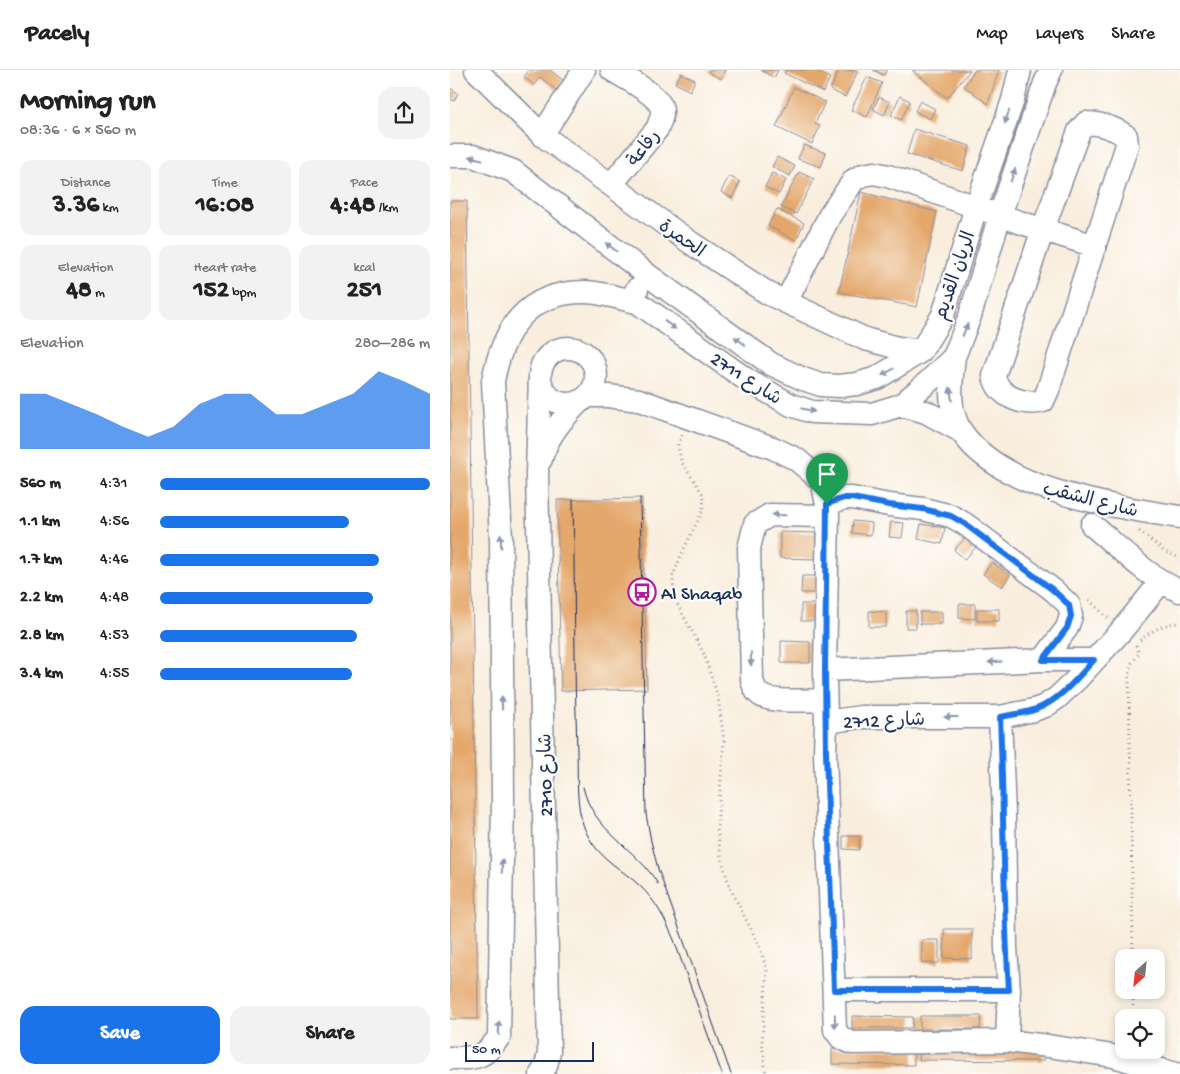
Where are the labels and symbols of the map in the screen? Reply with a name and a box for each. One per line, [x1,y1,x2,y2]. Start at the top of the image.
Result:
one-way arrow [1003,110,1011,125]
street label: رفاعة [623,126,666,172]
one-way arrow [469,154,484,162]
one-way arrow [1010,167,1017,182]
street label: الحمرة [653,216,709,264]
street label: الريان القديم [930,229,982,323]
one-way arrow [605,241,618,252]
one-way arrow [663,320,676,331]
one-way arrow [961,322,969,337]
one-way arrow [734,336,747,347]
street label: شارع 2711 [705,348,785,411]
one-way arrow [881,368,894,377]
one-way arrow [947,386,955,402]
one-way arrow [800,406,815,414]
pin [806,453,848,504]
street label: شارع الشقب [1040,478,1140,524]
one-way arrow [771,511,787,519]
one-way arrow [496,532,504,548]
bus stop icon: Al Shaqab [627,577,657,607]
place label: Al Shaqab [661,584,742,607]
one-way arrow [748,651,756,667]
one-way arrow [986,659,1002,667]
one-way arrow [498,695,506,711]
street label: شارع 2712 [843,710,925,735]
one-way arrow [943,713,959,721]
street label: شارع 2710 [535,733,560,817]
one-way arrow [498,857,506,873]
north arrow [1115,949,1165,999]
one-way arrow [831,1014,839,1030]
one-way arrow [495,1020,503,1036]
scale bar [465,1039,594,1062]

